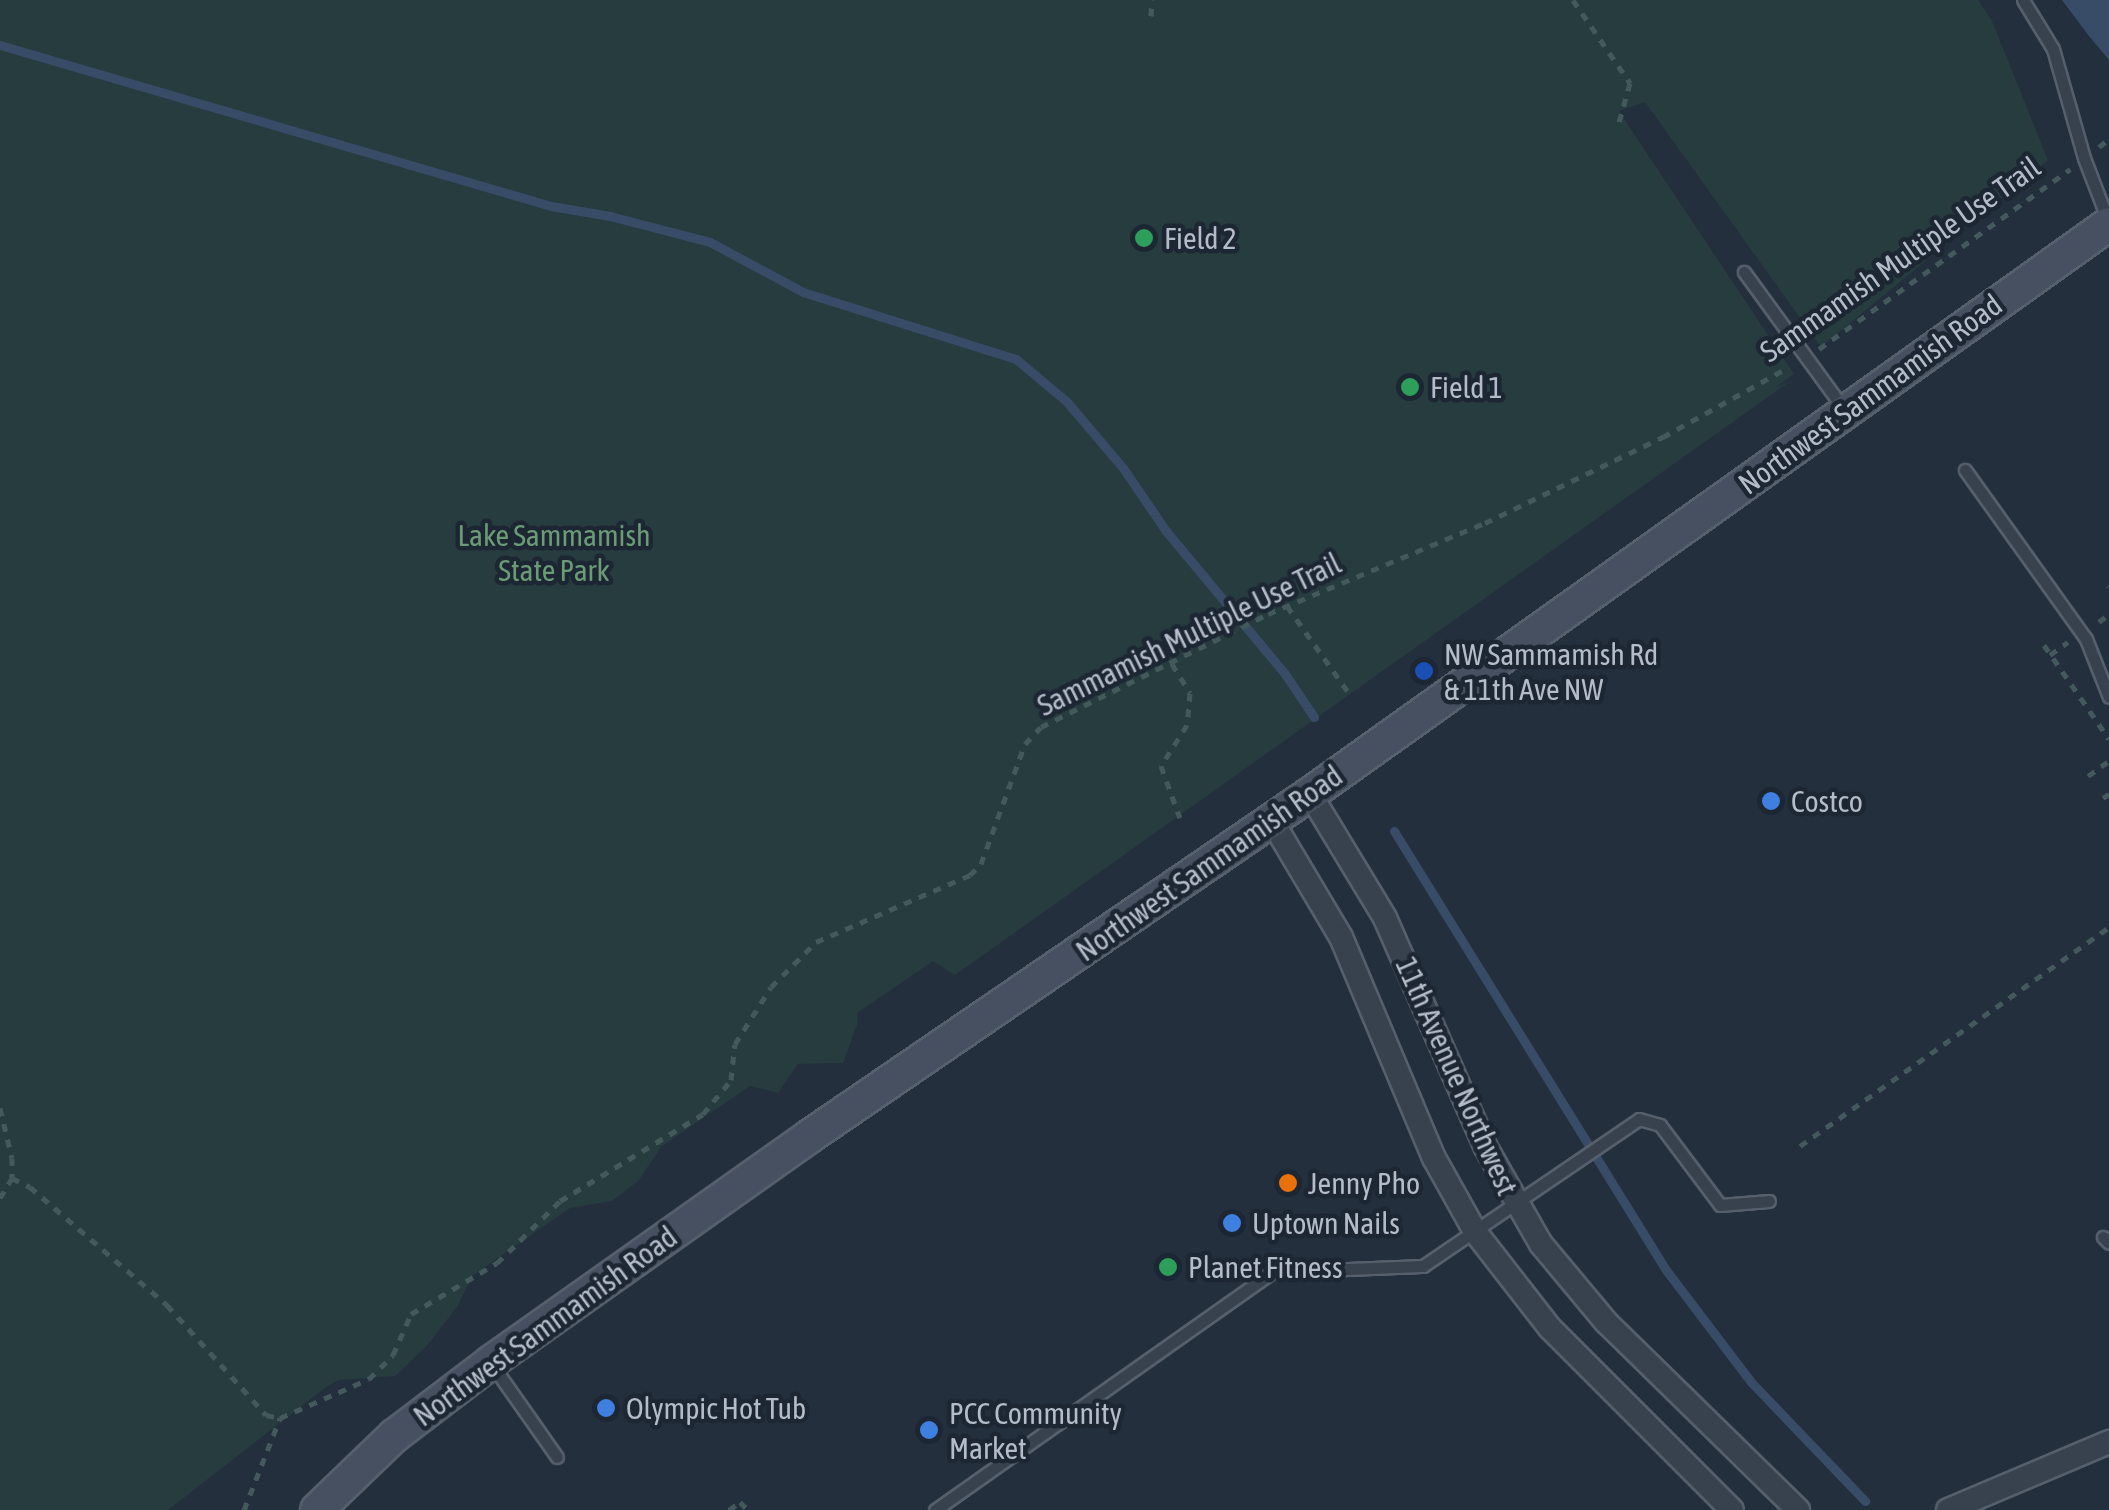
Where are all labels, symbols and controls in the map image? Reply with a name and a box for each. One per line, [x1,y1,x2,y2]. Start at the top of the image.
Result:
street label: Sammamish Multiple Use Trail [1753,149,2047,369]
place label: Field 2 [1164,220,1237,256]
marker: Field 2 [1133,227,1155,249]
street label: Northwest Sammamish Road [1731,286,2009,502]
place label: Field 1 [1430,369,1503,405]
marker: Field 1 [1399,376,1421,398]
park label: Lake Sammamish State Park [457,517,651,588]
street label: Sammamish Multiple Use Trail [1031,545,1347,723]
place label: NW Sammamish Rd & 11th Ave NW [1444,636,1658,706]
marker: NW Sammamish Rd & 11th Ave NW [1413,660,1435,682]
street label: Northwest Sammamish Road [1069,757,1349,969]
place label: Costco [1791,783,1863,819]
marker: Costco [1760,790,1782,812]
street label: 11th Avenue Northwest [1388,951,1526,1201]
place label: Jenny Pho [1308,1165,1420,1201]
marker: Jenny Pho [1277,1172,1299,1194]
place label: Uptown Nails [1252,1205,1400,1241]
marker: Uptown Nails [1221,1212,1243,1234]
street label: Northwest Sammamish Road [406,1218,684,1434]
place label: Planet Fitness [1188,1249,1342,1285]
marker: Planet Fitness [1157,1256,1179,1278]
place label: Olympic Hot Tub [626,1390,806,1426]
place label: PCC Community Market [949,1395,1122,1466]
marker: Olympic Hot Tub [595,1397,617,1419]
marker: PCC Community Market [918,1419,940,1441]

